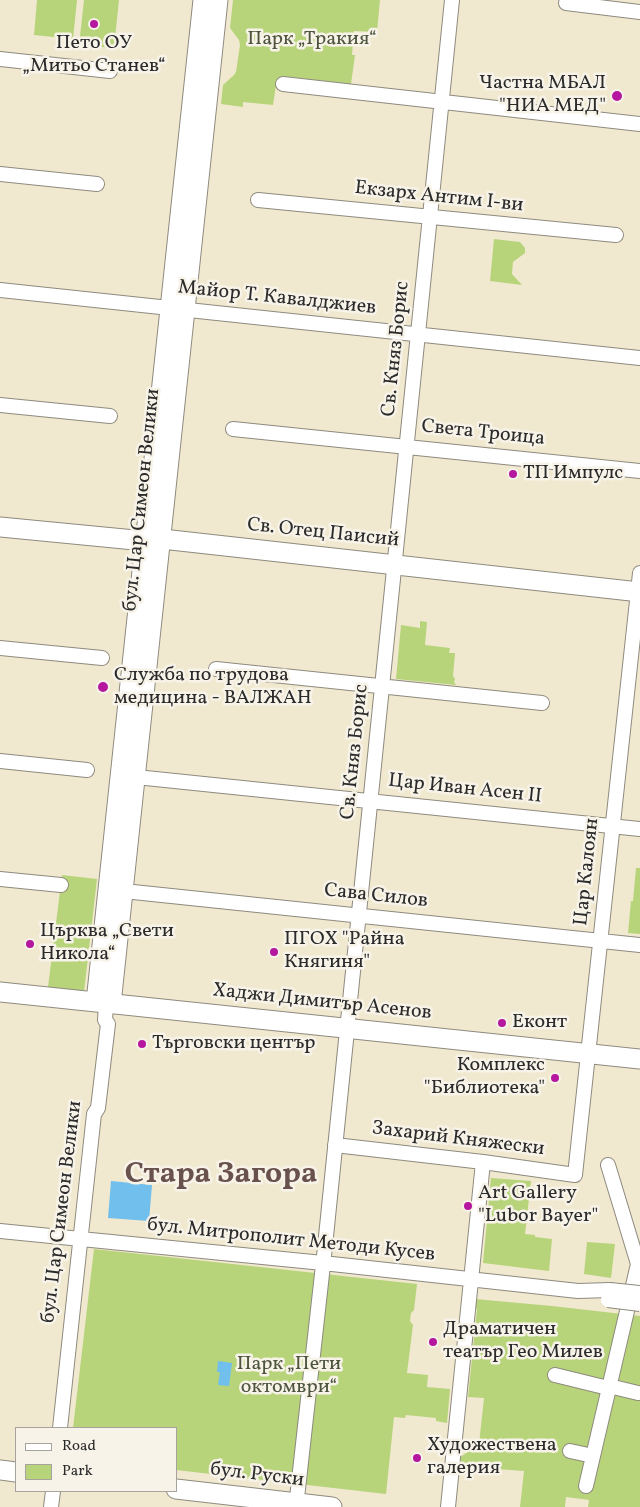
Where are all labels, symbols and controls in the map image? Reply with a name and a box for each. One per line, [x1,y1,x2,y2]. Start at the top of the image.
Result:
marker: Пето ОУ „Митьо Станев“ [88,18,100,30]
park label: Парк „Тракия“ [247,28,377,52]
place label: Пето ОУ „Митьо Станев“ [22,32,166,79]
place label: Частна МБАЛ "НИА МЕД" [479,72,606,119]
marker: Частна МБАЛ "НИА МЕД" [610,89,624,103]
street label: Екзарх Антим I-ви [353,177,525,219]
street label: Майор Т. Кавалджиев [177,277,377,321]
street label: Св. Княз Борис [378,280,416,418]
street label: бул. Цар Симеон Велики [119,387,167,613]
street label: Света Троица [420,416,546,452]
place label: ТП Импулс [523,462,623,486]
marker: ТП Импулс [507,468,519,480]
street label: Св. Отец Паисий [246,514,400,554]
place label: Служба по трудова медицина - ВАЛЖАН [114,664,312,711]
marker: Служба по трудова медицина - ВАЛЖАН [96,680,110,694]
street label: Св. Княз Борис [337,683,375,821]
street label: Цар Иван Асен II [387,770,543,810]
street label: Цар Калоян [570,817,606,927]
street label: Сава Силов [323,880,429,914]
place label: Църква „Свети Никола“ [40,920,174,967]
place label: ПГОХ "Райна Княгиня" [284,928,405,975]
marker: Църква „Свети Никола“ [24,938,36,950]
marker: ПГОХ "Райна Княгиня" [268,946,280,958]
street label: Хаджи Димитър Асенов [211,980,433,1026]
place label: Еконт [512,1011,567,1035]
marker: Еконт [496,1017,508,1029]
place label: Търговски център [152,1032,315,1056]
marker: Търговски център [136,1038,148,1050]
place label: Комплекс "Библиотека" [424,1054,545,1101]
marker: Комплекс "Библиотека" [549,1072,561,1084]
street label: бул. Цар Симеон Велики [37,1099,89,1325]
street label: Захарий Княжески [370,1118,546,1162]
district label: Стара Загора [125,1158,317,1194]
place label: Art Gallery "Lubor Bayer" [478,1182,598,1229]
marker: Art Gallery "Lubor Bayer" [462,1200,474,1212]
street label: бул. Митрополит Методи Кусев [146,1214,436,1268]
place label: Драматичен театър Гео Милев [443,1318,603,1365]
marker: Драматичен театър Гео Милев [427,1336,439,1348]
park label: Парк „Пети октомври“ [237,1353,341,1400]
legend [15,1427,178,1492]
place label: Художествена галерия [427,1434,557,1481]
text: Road [62,1436,96,1457]
marker: Художествена галерия [411,1452,423,1464]
street label: бул. Руски [209,1458,305,1494]
text: Park [62,1461,93,1482]

